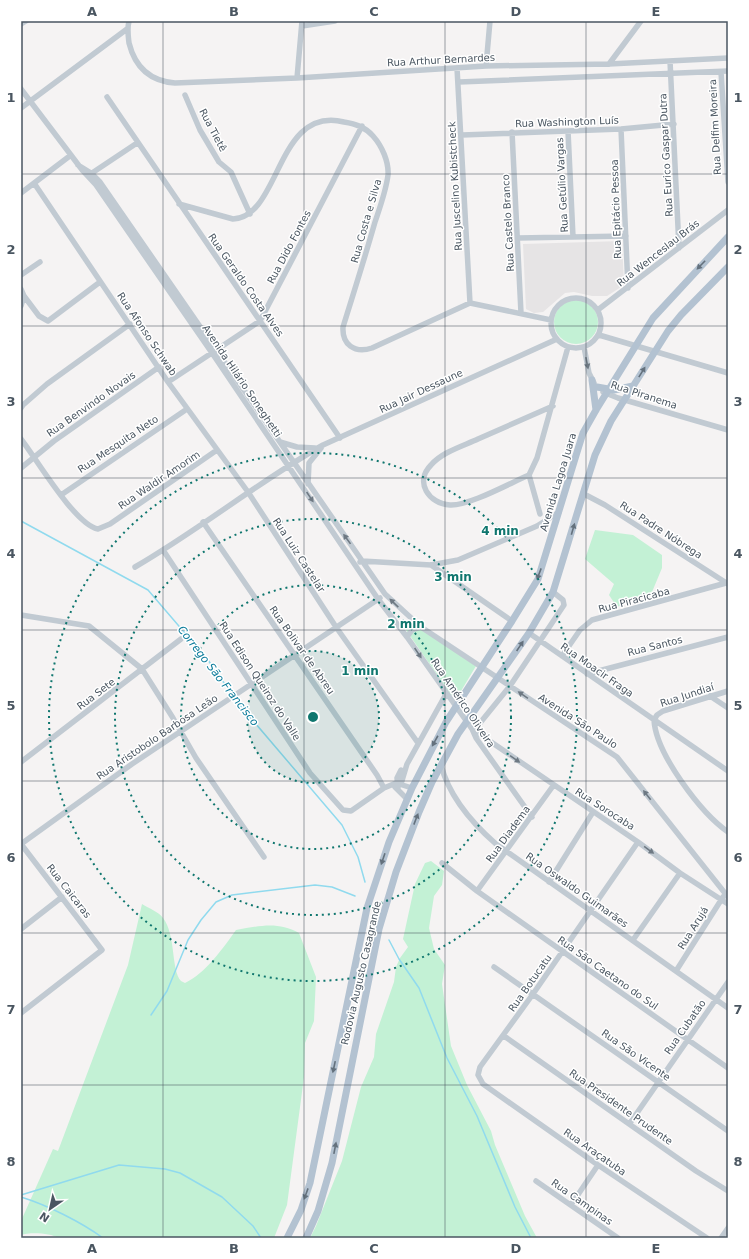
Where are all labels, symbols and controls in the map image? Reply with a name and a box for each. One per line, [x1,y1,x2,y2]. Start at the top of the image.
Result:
text: A [87,4,97,19]
text: B [229,4,239,19]
text: C [369,4,379,19]
text: D [511,4,522,19]
text: E [652,4,660,19]
street label: Rua Arthur Bernardes [387,52,495,68]
street label: Rua Delfim Moreira [707,79,723,175]
text: 1 [6,90,16,105]
text: 1 [733,90,743,105]
street label: Rua Eurico Gaspar Dutra [657,93,675,217]
street label: Rua Tietê [197,107,229,153]
street label: Rua Washington Luís [515,115,619,129]
street label: Rua Juscelino Kubistcheck [446,121,464,251]
street label: Rua Getúlio Vargas [554,137,570,233]
street label: Rua Epitácio Pessoa [609,159,623,259]
street label: Rua Castelo Branco [500,174,516,272]
street label: Rua Costa e Silva [349,178,383,264]
street label: Rua Dido Fontes [265,208,313,286]
street label: Rua Wenceslau Brás [615,217,701,289]
street label: Rua Geraldo Costa Alves [206,231,286,339]
text: 2 [6,242,16,257]
text: 2 [733,242,743,257]
one-way arrow [696,260,706,270]
street label: Rua Afonso Schwab [115,290,179,378]
street label: Avenida Hilário Soneghetti [200,323,284,439]
one-way arrow [585,357,591,369]
one-way arrow [638,366,645,378]
street label: Rua Jair Dessaune [378,367,464,415]
street label: Rua Benvindo Novais [45,369,137,439]
street label: Rua Piranema [609,379,679,411]
text: 3 [6,394,16,409]
text: 3 [733,394,743,409]
street label: Rua Mesquita Neto [76,413,160,475]
street label: Avenida Lagoa Juara [538,432,578,532]
street label: Rua Waldir Amorim [116,449,202,511]
one-way arrow [306,492,314,503]
street label: Rua Padre Nóbrega [618,499,704,561]
street label: Rua Luiz Castelar [271,516,328,595]
one-way arrow [570,522,576,534]
text: 4 min [481,524,519,538]
one-way arrow [343,534,351,545]
text: 4 [6,546,16,561]
text: 4 [733,546,743,561]
one-way arrow [536,568,542,580]
text: 3 min [434,570,472,584]
street label: Rua Piracicaba [597,585,671,615]
one-way arrow [389,598,399,608]
street label: Rua Bolivar de Abreu [267,604,337,696]
text: 2 min [387,617,425,631]
street label: Rua Edison Queiroz do Valle [217,619,303,743]
water label: Corrego São Francisco [175,623,261,729]
street label: Rua Santos [626,634,684,658]
one-way arrow [517,641,524,652]
street label: Rua Moacir Fraga [558,641,636,699]
one-way arrow [414,648,422,658]
street label: Rua Américo Oliveira [429,656,497,750]
text: 1 min [341,664,379,678]
street label: Rua Sete [75,676,117,712]
street label: Rua Jundiaí [659,681,716,709]
one-way arrow [518,691,528,699]
street label: Avenida São Paulo [537,691,619,751]
street label: Rua Aristobolo Barbosa Leão [94,692,220,782]
text: 5 [6,698,16,713]
text: 5 [733,698,743,713]
centre of rings [306,710,320,724]
one-way arrow [432,735,439,746]
one-way arrow [510,755,520,763]
street label: Rua Sorocaba [573,786,637,832]
one-way arrow [642,790,651,801]
street label: Rua Diadema [484,804,532,864]
one-way arrow [414,812,420,824]
one-way arrow [644,846,655,854]
text: 6 [6,850,16,865]
street label: Rua Oswaldo Guimarães [524,850,630,930]
text: 6 [733,850,743,865]
one-way arrow [380,854,386,866]
street label: Rua Caicaras [45,862,93,920]
street label: Rodovia Augusto Casagrande [339,900,383,1046]
street label: Rua Arujá [676,905,710,951]
street label: Rua São Caetano do Sul [556,934,660,1012]
street label: Rua Botucatu [506,952,554,1014]
street label: Rua Cubatão [662,998,708,1056]
text: 7 [6,1002,16,1017]
text: 7 [733,1002,743,1017]
street label: Rua São Vicente [600,1027,672,1083]
one-way arrow [331,1061,337,1074]
street label: Rua Presidente Prudente [567,1067,675,1147]
street label: Rua Araçatuba [562,1126,628,1178]
one-way arrow [333,1142,339,1154]
text: 8 [6,1154,16,1169]
text: 8 [733,1154,743,1169]
street label: Rua Campinas [549,1177,615,1227]
north arrow [30,1189,70,1229]
one-way arrow [303,1189,309,1201]
text: N [37,1209,52,1225]
text: A [87,1241,97,1256]
text: B [229,1241,239,1256]
text: C [369,1241,379,1256]
text: D [511,1241,522,1256]
text: E [652,1241,660,1256]

